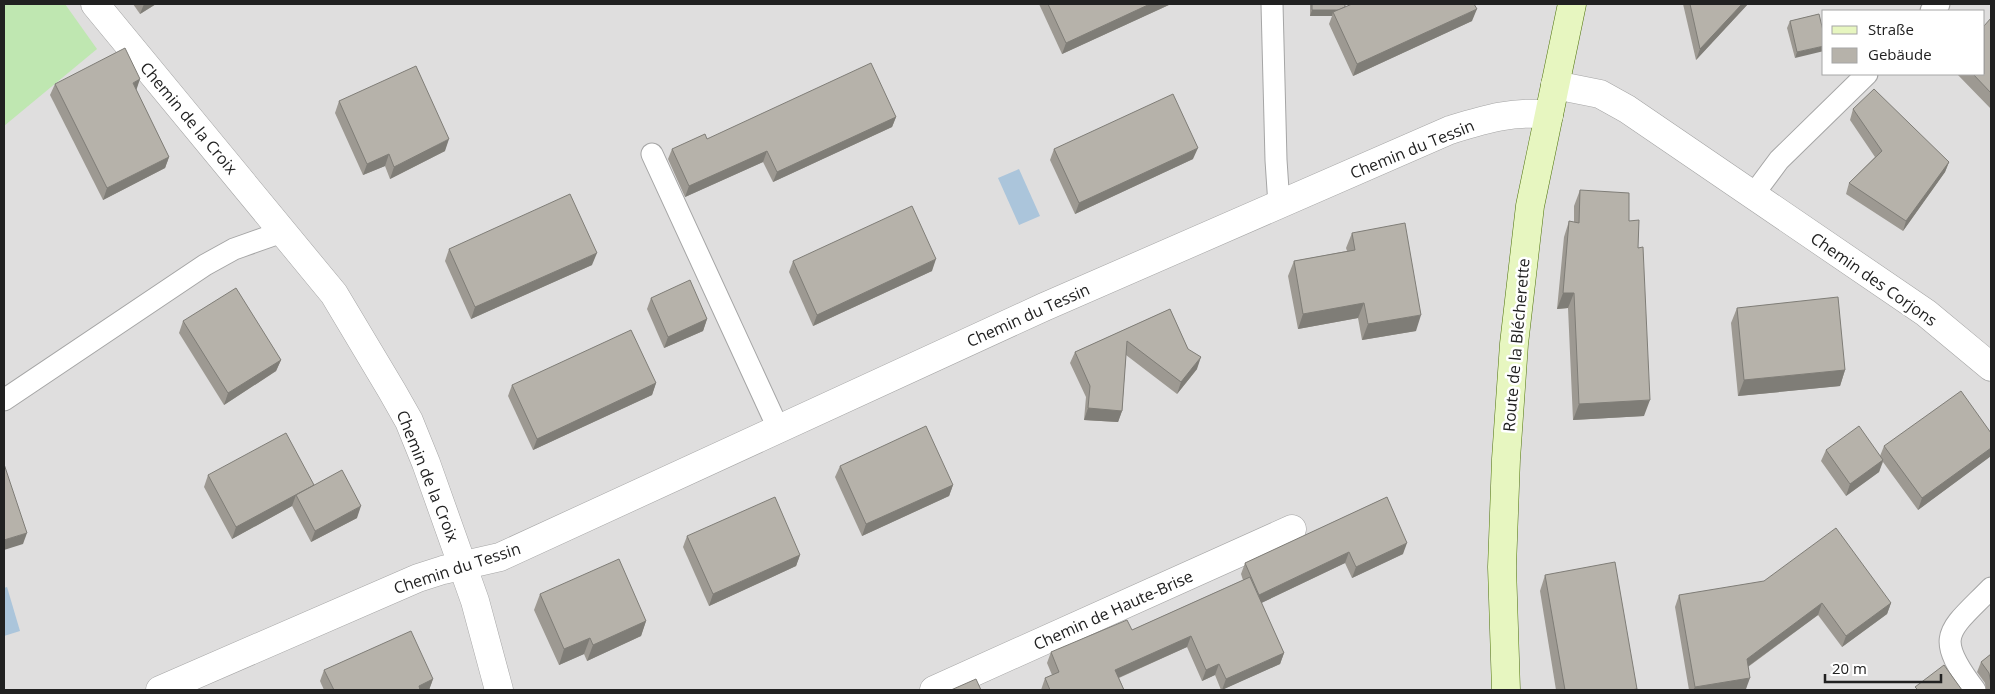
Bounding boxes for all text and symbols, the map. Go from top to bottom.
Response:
legend [1822,10,1985,75]
text: Straße [1868,19,1914,39]
text: Gebäude [1868,44,1932,64]
street label: Chemin de la Croix [135,57,243,179]
street label: Chemin du Tessin [1347,114,1477,184]
street label: Chemin des Corjons [1806,227,1942,331]
street label: Route de la Blécherette [1497,257,1535,433]
street label: Chemin du Tessin [963,278,1093,352]
street label: Chemin de la Croix [392,407,465,546]
street label: Chemin du Tessin [391,537,523,599]
street label: Chemin de Haute-Brise [1030,565,1196,655]
scale bar [1825,652,1941,684]
text: 20 m [1832,658,1867,678]

